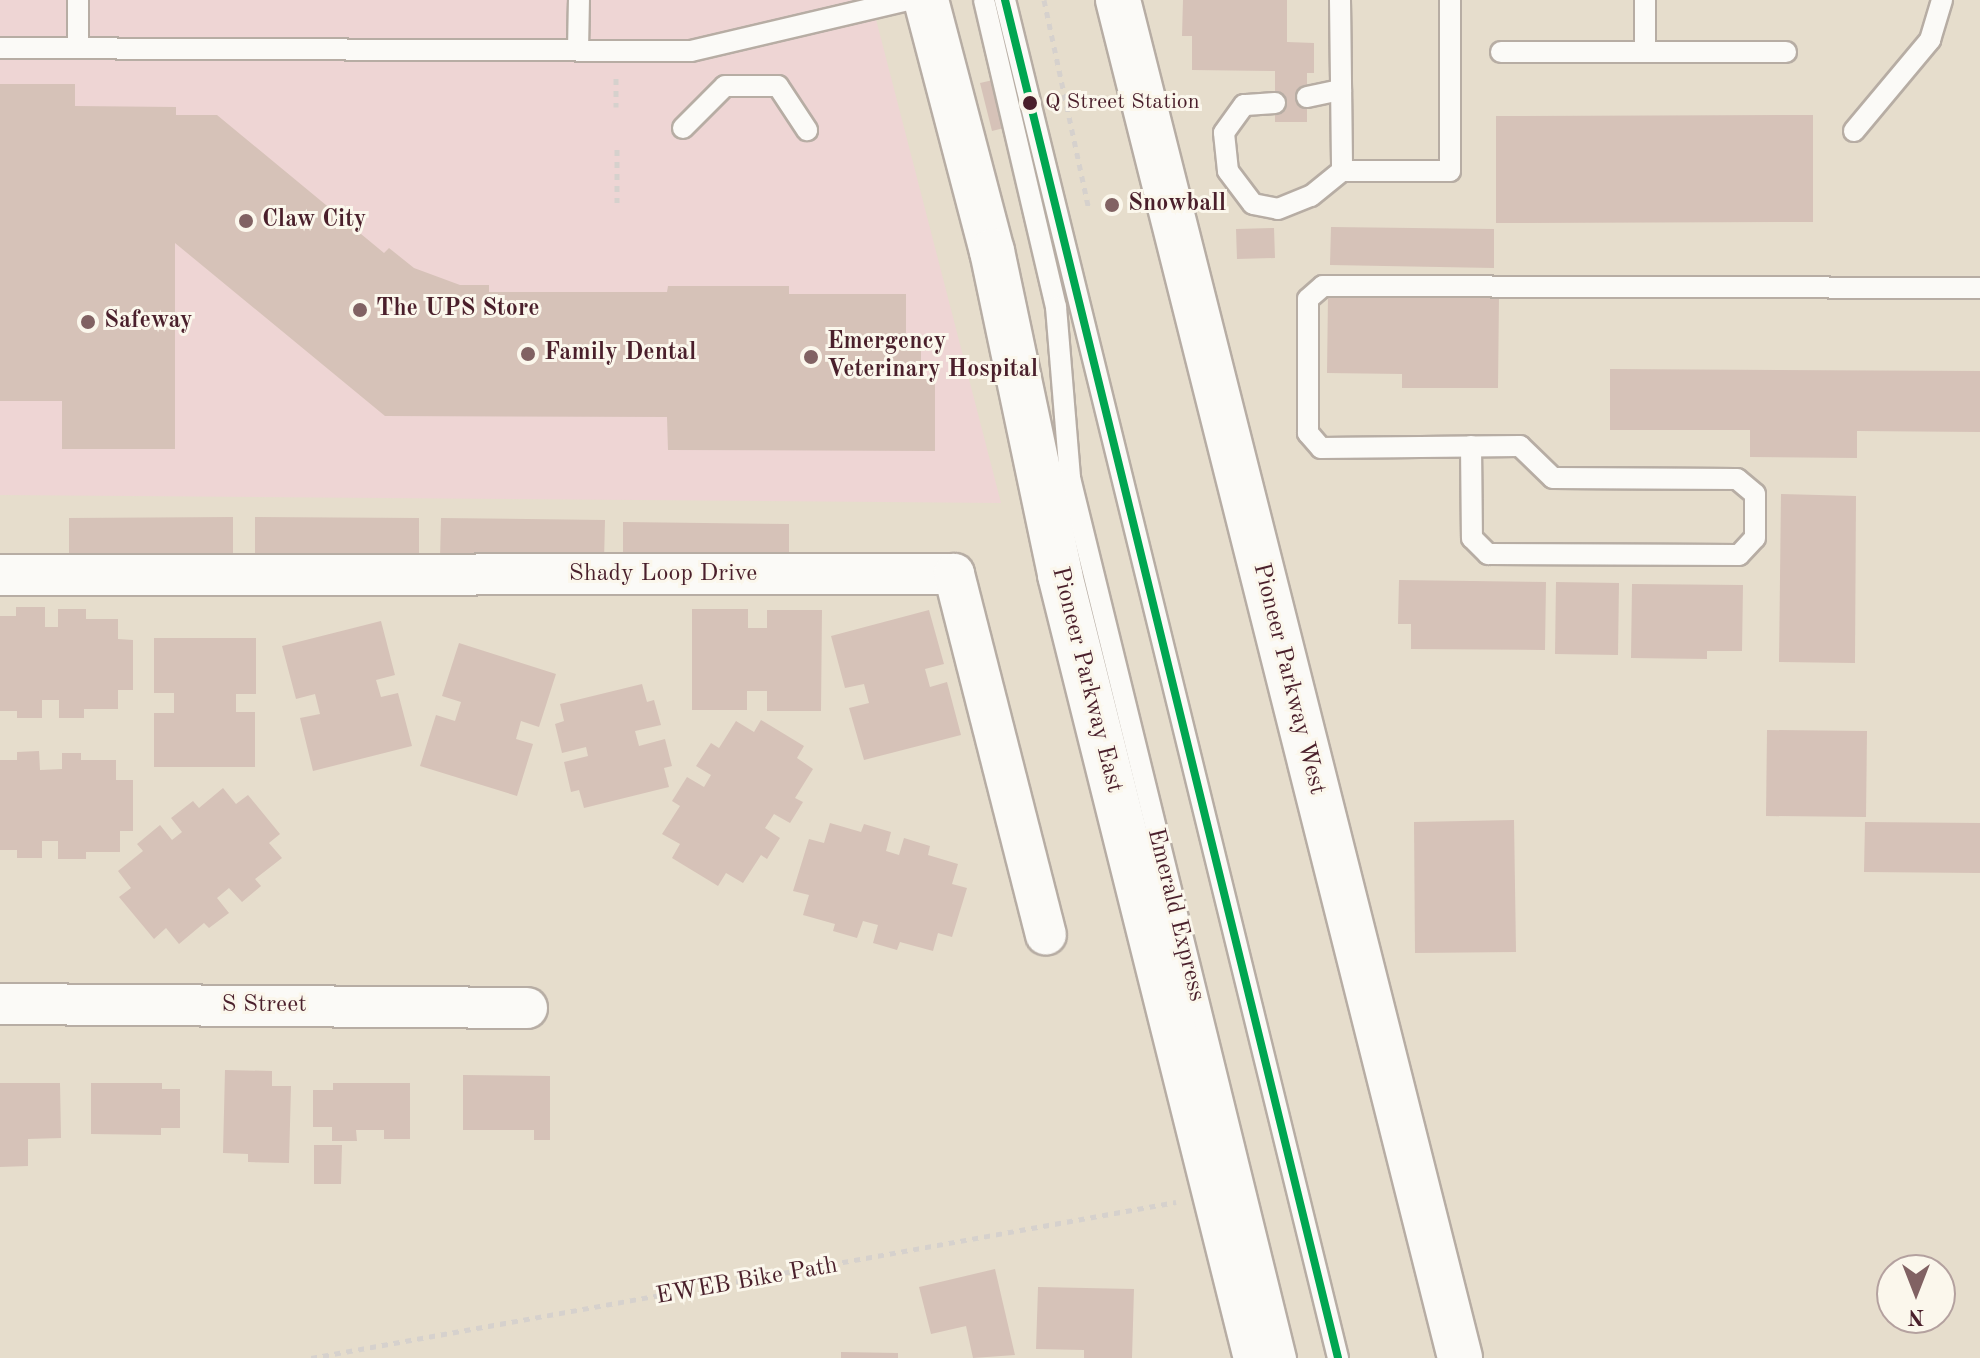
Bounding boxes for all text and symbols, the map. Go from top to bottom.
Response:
place label: Q Street Station [1045,90,1200,116]
marker: Q Street Station [1022,95,1038,111]
place label: Snowball [1128,191,1226,219]
marker: Snowball [1103,196,1121,214]
place label: Claw City [262,207,366,235]
marker: Claw City [237,212,255,230]
place label: The UPS Store [376,296,540,324]
marker: The UPS Store [351,301,369,319]
place label: Safeway [104,308,193,336]
marker: Safeway [79,313,97,331]
place label: Emergency Veterinary Hospital [827,329,1038,385]
place label: Family Dental [544,340,696,368]
marker: Family Dental [519,345,537,363]
marker: Emergency Veterinary Hospital [802,348,820,366]
street label: Pioneer Parkway West [1245,560,1331,798]
street label: Shady Loop Drive [569,561,757,589]
street label: Pioneer Parkway East [1044,564,1128,796]
street label: Emerald Express [1140,826,1210,1004]
street label: S Street [221,992,307,1020]
street label: EWEB Bike Path [654,1252,840,1312]
north arrow [1876,1254,1956,1334]
text: N [1908,1305,1924,1327]

